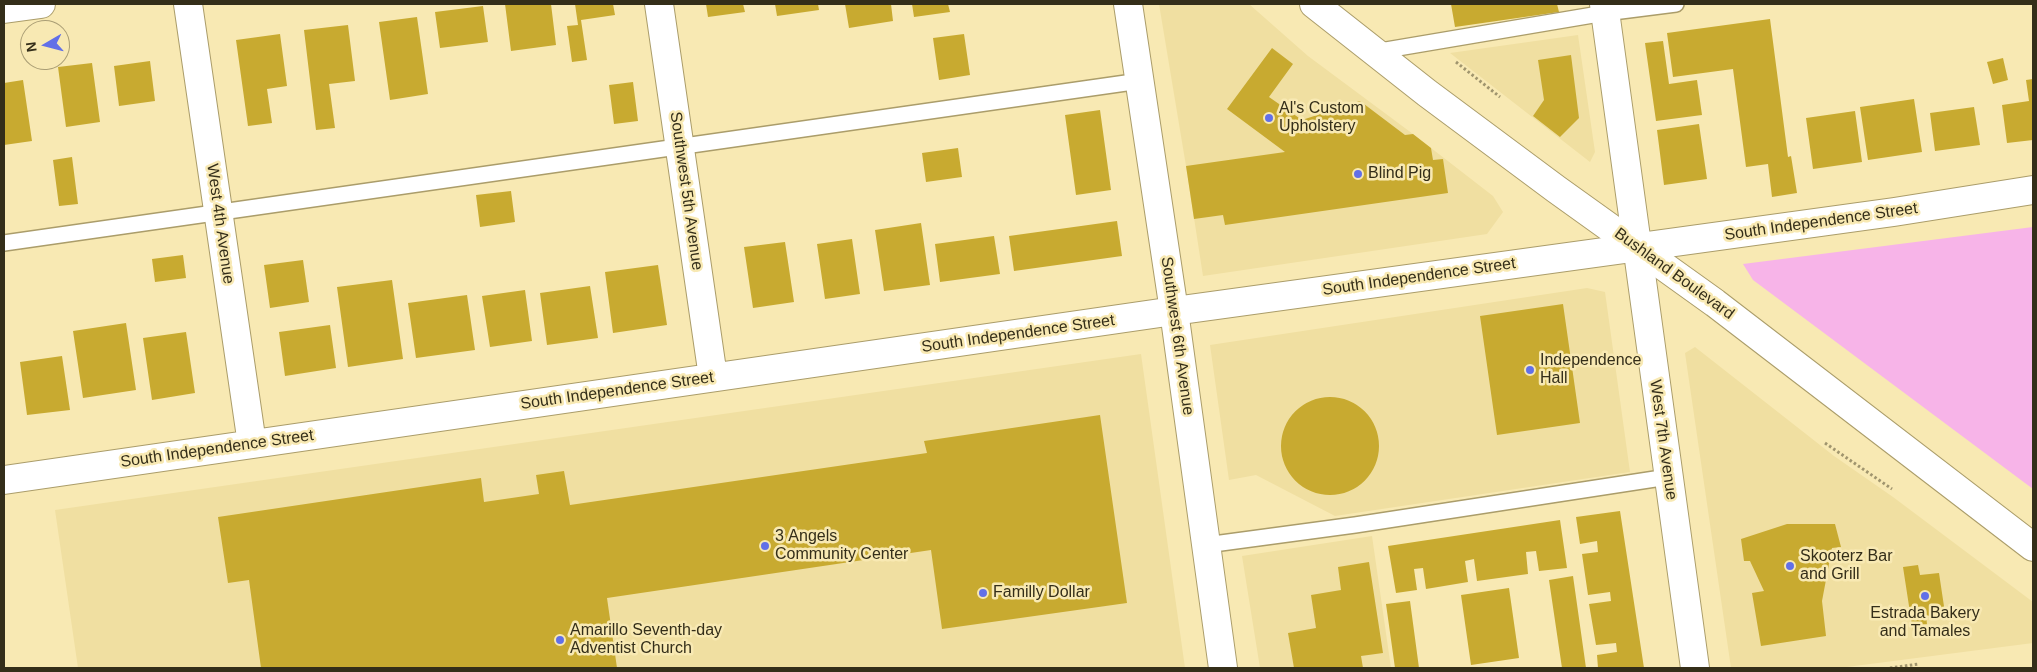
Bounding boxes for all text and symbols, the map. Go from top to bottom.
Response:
north arrow [20,20,70,70]
text: N [23,41,40,53]
place label: Al's Custom Upholstery [1279,99,1364,137]
street label: Southwest 5th Avenue [665,111,707,271]
marker: Al's Custom Upholstery [1263,112,1275,124]
street label: West 4th Avenue [202,163,238,285]
place label: Blind Pig [1368,164,1431,184]
marker: Blind Pig [1352,168,1364,180]
street label: South Independence Street [1723,199,1919,245]
street label: Bushland Boulevard [1610,224,1738,324]
street label: South Independence Street [1321,254,1517,300]
street label: Southwest 6th Avenue [1156,256,1198,416]
street label: South Independence Street [920,311,1116,357]
place label: Independence Hall [1540,351,1641,389]
marker: Independence Hall [1524,364,1536,376]
street label: South Independence Street [519,368,715,414]
street label: West 7th Avenue [1645,379,1681,501]
street label: South Independence Street [119,426,315,472]
place label: 3 Angels Community Center [775,527,908,565]
marker: 3 Angels Community Center [759,540,771,552]
place label: Skooterz Bar and Grill [1800,547,1892,585]
marker: Skooterz Bar and Grill [1784,560,1796,572]
place label: Familly Dollar [993,583,1090,603]
marker: Familly Dollar [977,587,989,599]
marker: Estrada Bakery and Tamales [1919,590,1931,602]
place label: Estrada Bakery and Tamales [1870,604,1980,642]
place label: Amarillo Seventh-day Adventist Church [570,621,722,659]
marker: Amarillo Seventh-day Adventist Church [554,634,566,646]

